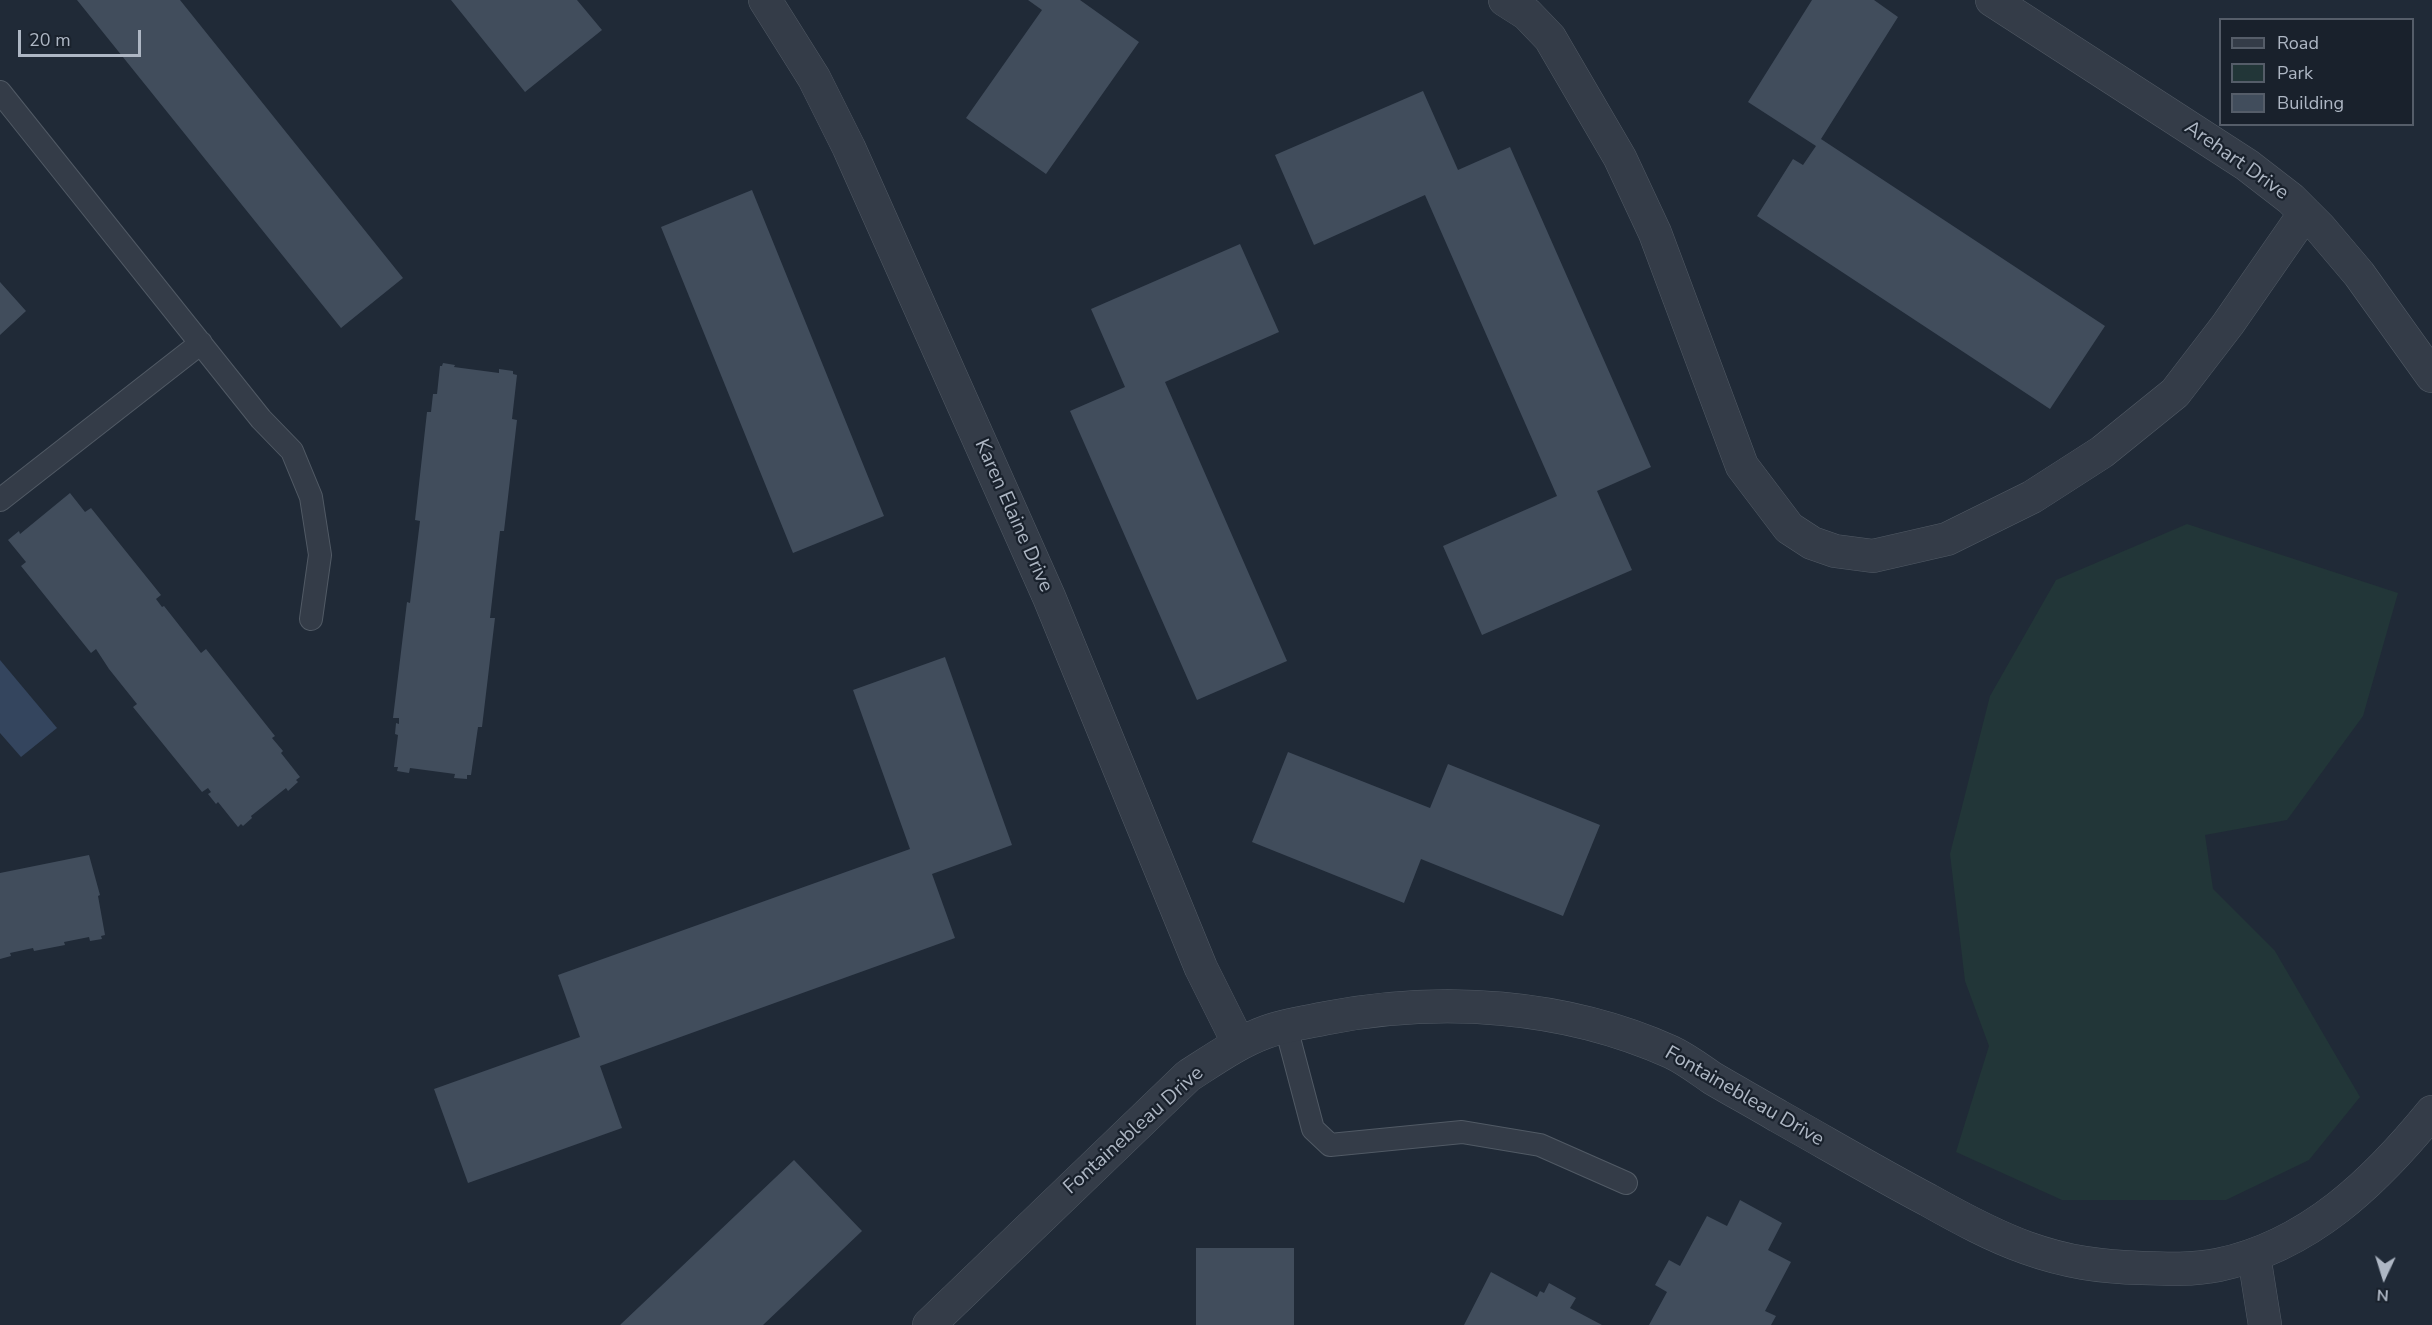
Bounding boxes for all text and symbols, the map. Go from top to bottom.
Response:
scale bar [21,18,144,56]
legend [2219,18,2414,126]
text: 20 m [29,28,71,52]
text: Road [2277,31,2319,55]
text: Park [2277,61,2313,85]
text: Building [2277,91,2344,115]
street label: Arehart Drive [2179,116,2293,206]
street label: Karen Elaine Drive [969,436,1057,596]
street label: Fontainebleau Drive [1660,1042,1828,1152]
street label: Fontainebleau Drive [1059,1062,1209,1200]
north arrow [2354,1247,2414,1307]
text: N [2376,1284,2389,1306]

